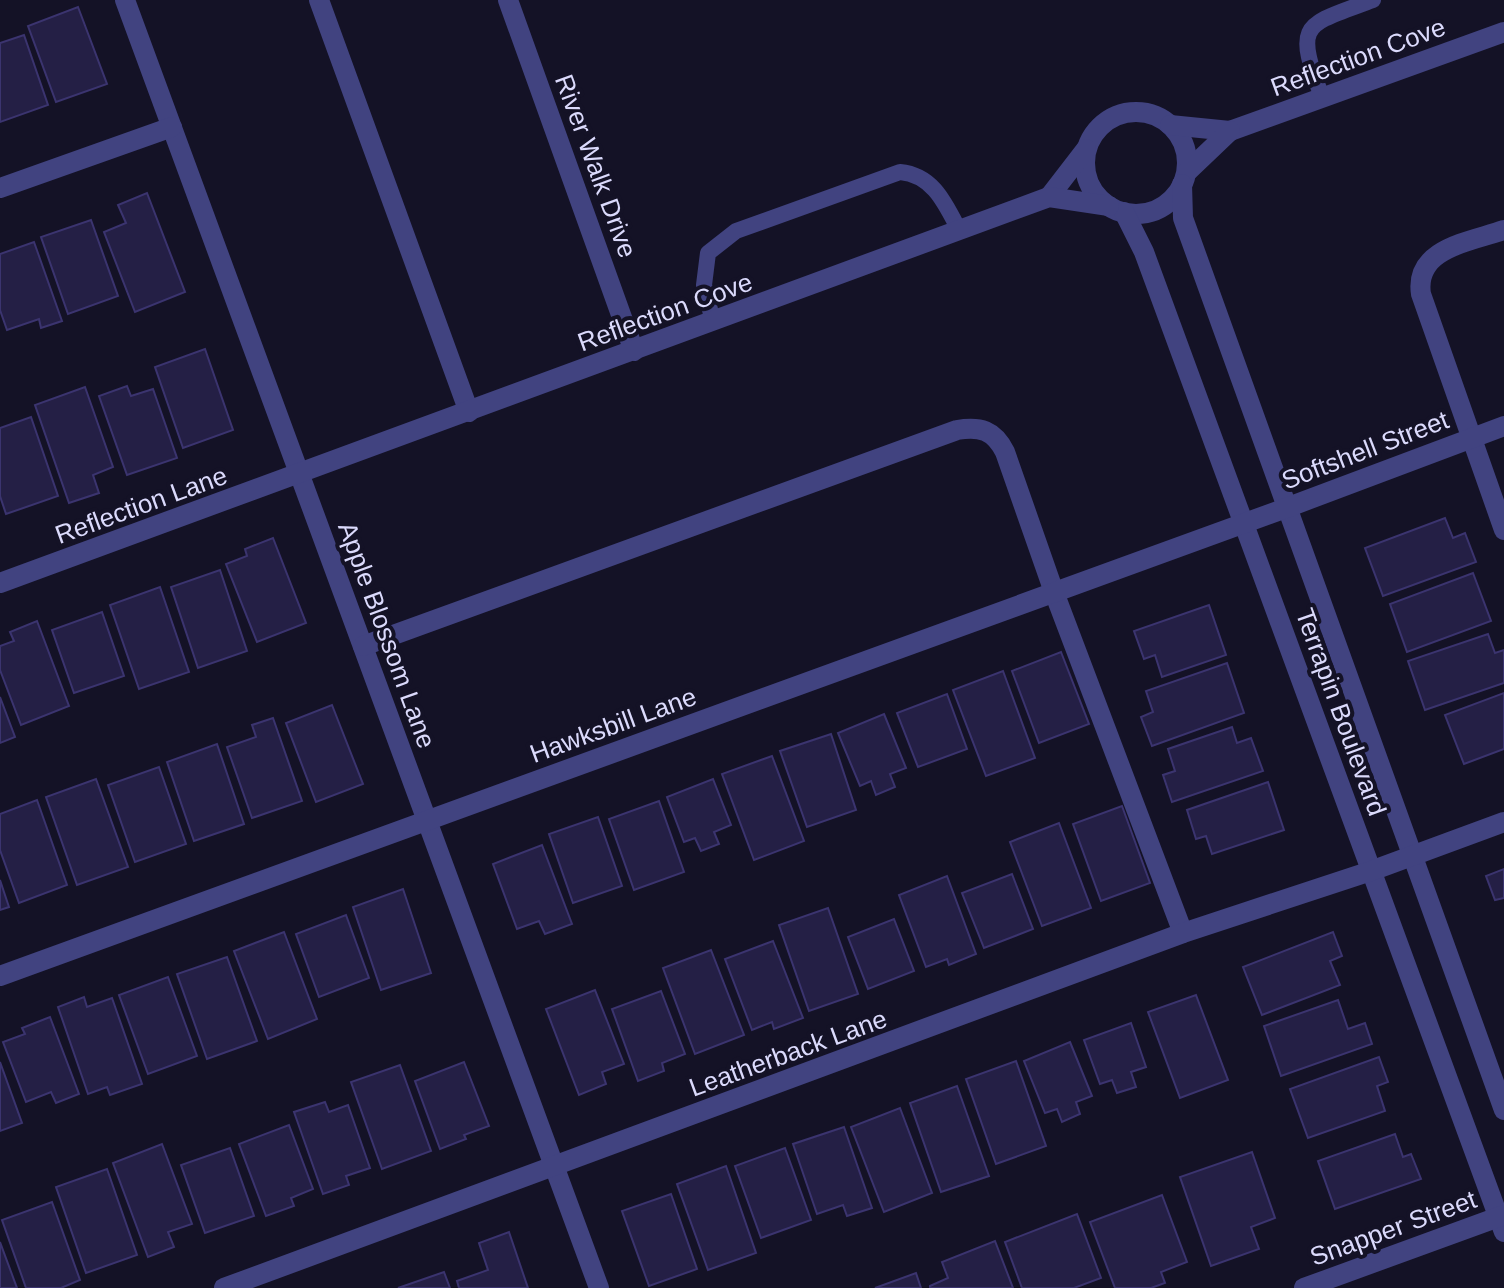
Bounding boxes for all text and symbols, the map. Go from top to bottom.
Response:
street label: Reflection Cove [1267,12,1449,102]
street label: River Walk Drive [549,70,643,262]
street label: Reflection Cove [574,267,756,357]
street label: Softshell Street [1277,404,1453,496]
street label: Reflection Lane [51,460,231,550]
street label: Apple Blossom Lane [332,518,442,752]
street label: Terrapin Boulevard [1290,604,1392,820]
street label: Hawksbill Lane [526,681,700,769]
street label: Leatherback Lane [685,1003,891,1103]
street label: Snapper Street [1306,1184,1481,1272]

